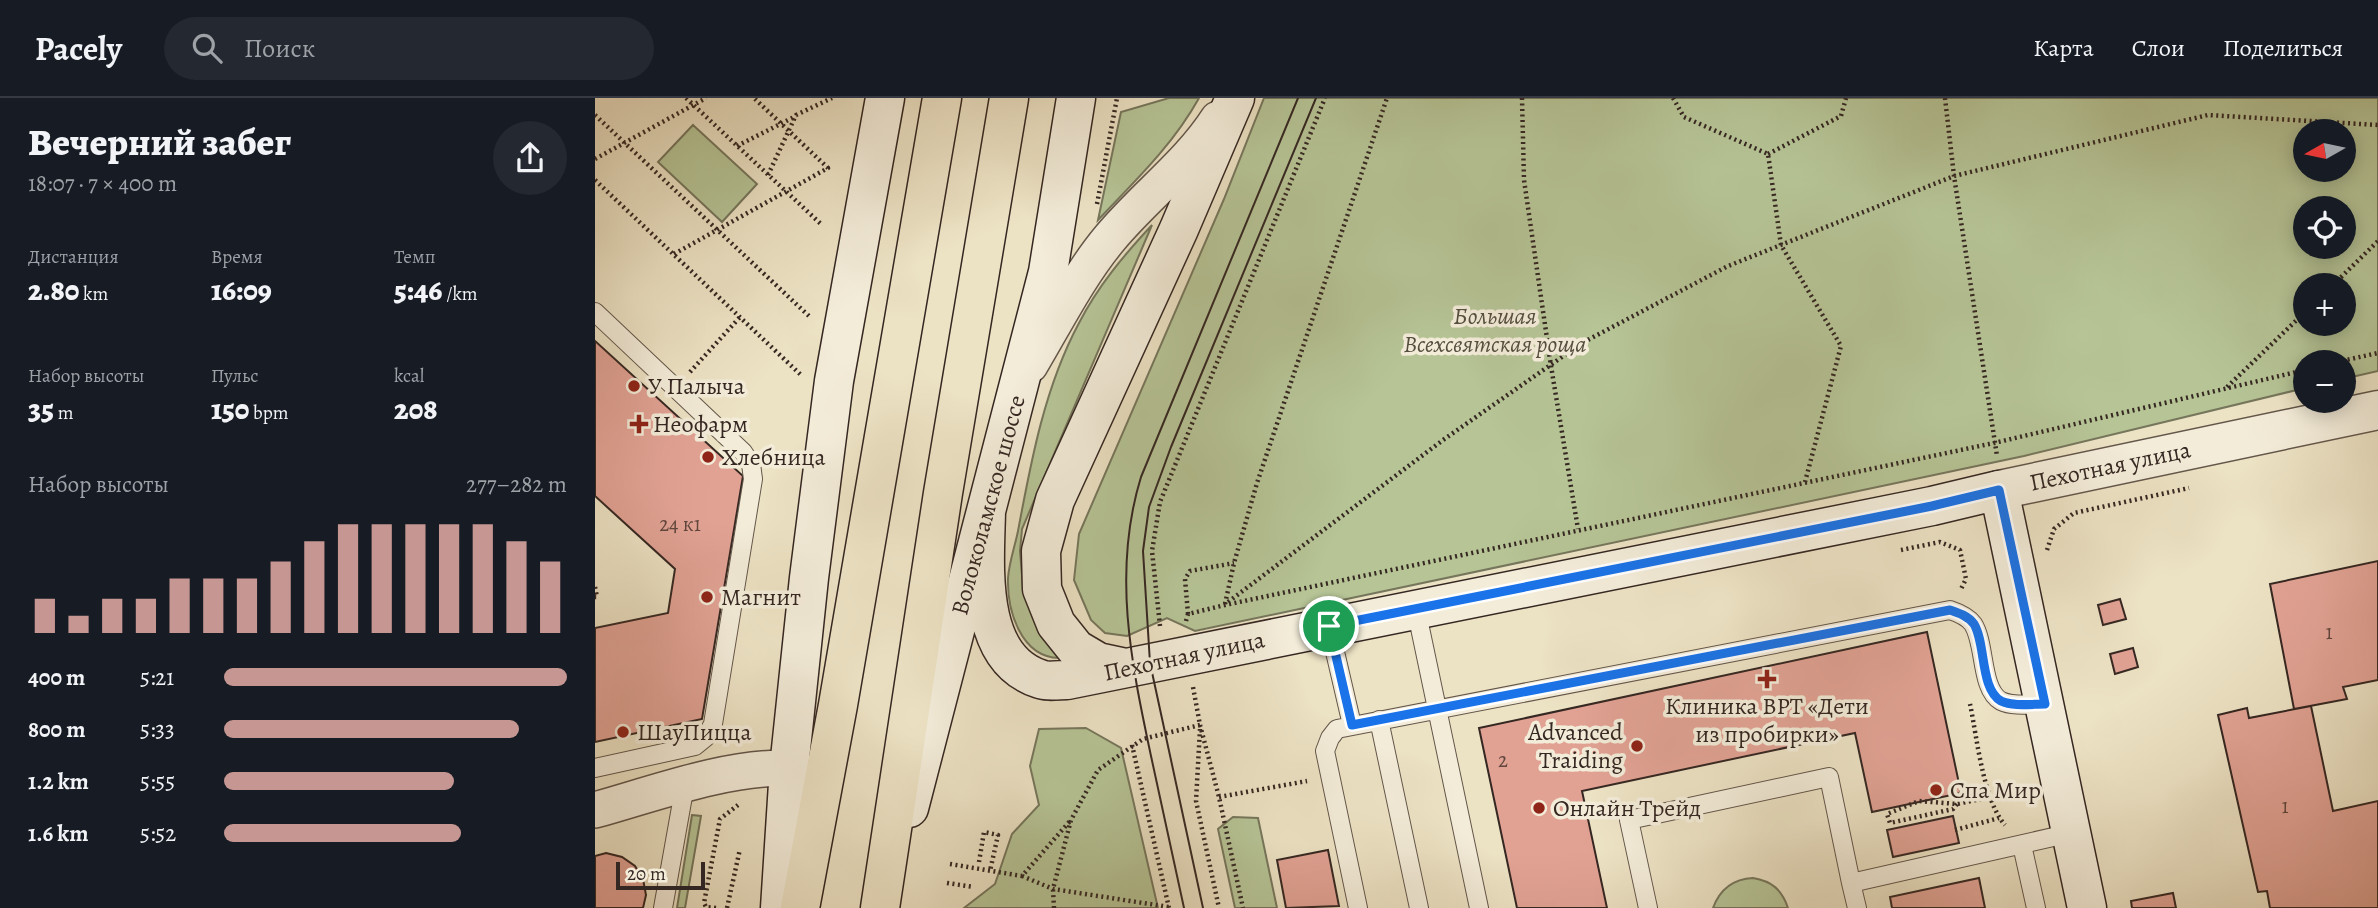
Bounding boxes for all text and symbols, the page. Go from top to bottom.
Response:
search box [164,17,654,80]
text: Pacely [35,26,122,71]
icon: search [188,29,226,67]
text: Поиск [244,31,315,66]
text: Карта [2033,32,2094,64]
text: Слои [2132,32,2185,64]
text: Поделиться [2223,32,2343,64]
text: Вечерний забег [28,116,291,168]
north arrow [2293,119,2355,182]
map controls [2293,119,2356,413]
button: share [493,121,567,195]
text: 18:07 · 7 × 400 m [28,168,177,199]
button: locate [2293,196,2356,259]
text: Дистанция [28,244,119,270]
text: Время [211,244,263,270]
text: Темп [394,244,435,270]
text: 2.80 [28,270,79,310]
text: 16:09 [211,270,272,310]
text: 5:46 [394,270,442,310]
button: + [2293,273,2356,336]
text: km [79,281,108,307]
text: /km [442,281,478,307]
park label: Большая Всехсвятская роща [1404,300,1586,360]
button: − [2293,350,2356,413]
text: Набор высоты [28,363,144,389]
text: Пульс [211,363,259,389]
text: kcal [394,363,424,389]
place label: У Палыча [648,370,745,402]
marker: У Палыча [626,378,642,394]
text: 35 [28,389,54,429]
text: 150 [211,389,249,429]
text: 208 [394,389,438,429]
street label: Волоколамское шоссе [943,391,1033,619]
text: m [54,400,73,426]
text: bpm [249,400,289,426]
place label: Неофарм [653,408,748,440]
marker: Неофарм [631,416,647,432]
street label: Пехотная улица [2027,433,2193,499]
place label: Хлебница [722,441,826,473]
marker: Хлебница [700,449,716,465]
text: Набор высоты [28,469,169,500]
text: 277–282 m [466,469,567,500]
house number: 24 к1 [659,510,701,538]
place label: Магнит [721,581,801,613]
marker: Магнит [699,589,715,605]
pin [1299,596,1359,656]
icon: arrive [1310,607,1348,645]
house number: 1 [2325,618,2333,646]
street label: Пехотная улица [1101,623,1267,689]
text: 400 m [28,662,85,693]
text: 5:21 [140,662,174,693]
marker: Клиника ВРТ «Дети из пробирки» [1757,669,1777,689]
place label: Клиника ВРТ «Дети из пробирки» [1665,690,1869,750]
text: 800 m [28,714,85,745]
text: 5:33 [140,714,175,745]
place label: ШауПицца [637,716,751,748]
place label: Advanced Traiding [1527,716,1623,776]
marker: ШауПицца [615,724,631,740]
marker: Advanced Traiding [1629,738,1645,754]
house number: 2 [1498,746,1508,774]
text: 1.2 km [28,766,89,797]
text: 5:55 [140,766,175,797]
place label: Спа Мир [1950,774,2041,806]
marker: Спа Мир [1928,782,1944,798]
place label: Онлайн Трейд [1553,792,1701,824]
house number: 1 [2281,792,2289,820]
marker: Онлайн Трейд [1531,800,1547,816]
text: 1.6 km [28,818,88,849]
text: 5:52 [140,818,176,849]
scale bar [616,859,705,891]
text: 20 m [627,861,666,887]

